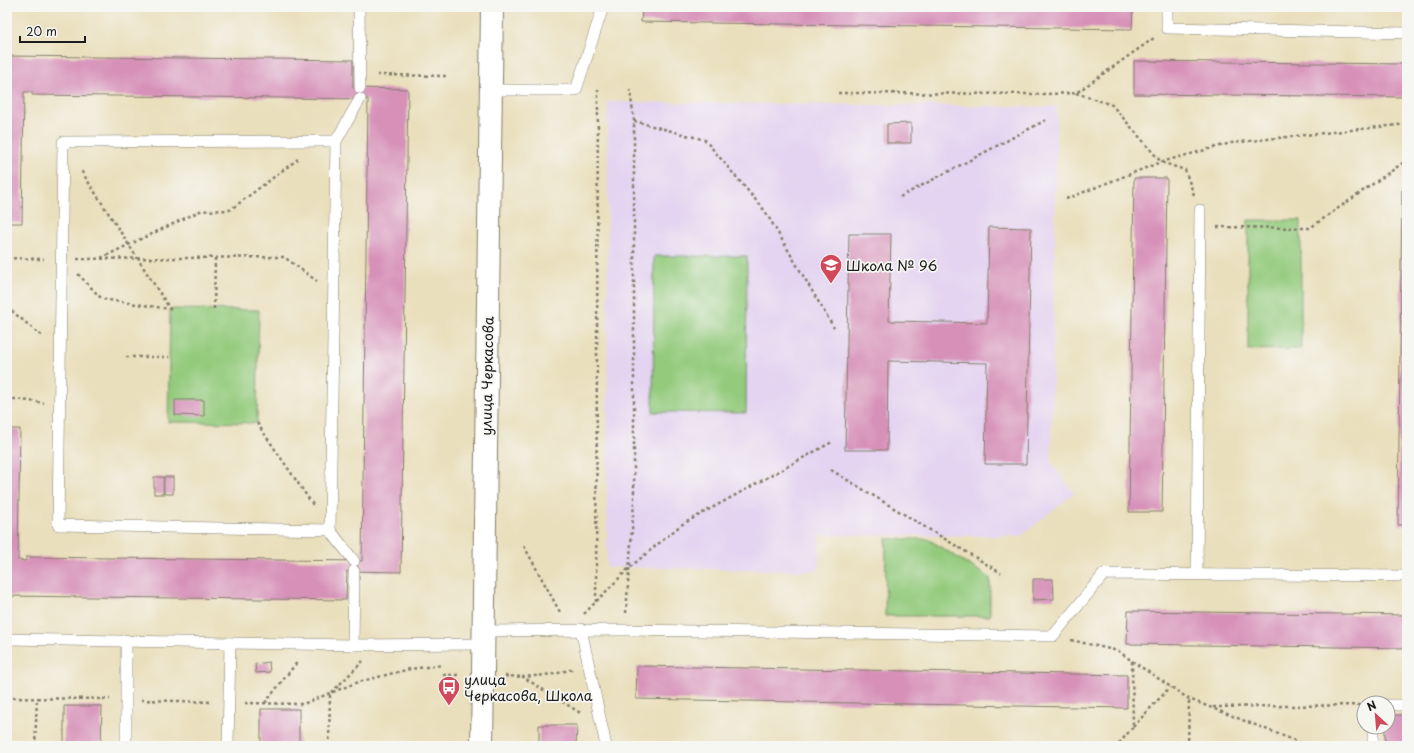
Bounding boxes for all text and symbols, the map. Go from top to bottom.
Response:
scale bar [20,18,85,44]
text: 20 m [26,22,57,40]
school or university icon: Школа № 96 [818,252,844,285]
place label: Школа № 96 [846,255,937,276]
street label: улица Черкасова [475,316,499,436]
place label: улица Черкасова, Школа [464,669,593,706]
bus stop icon: улица Черкасова, Школа [436,674,462,707]
north arrow [1356,695,1396,735]
text: N [1364,696,1379,715]

